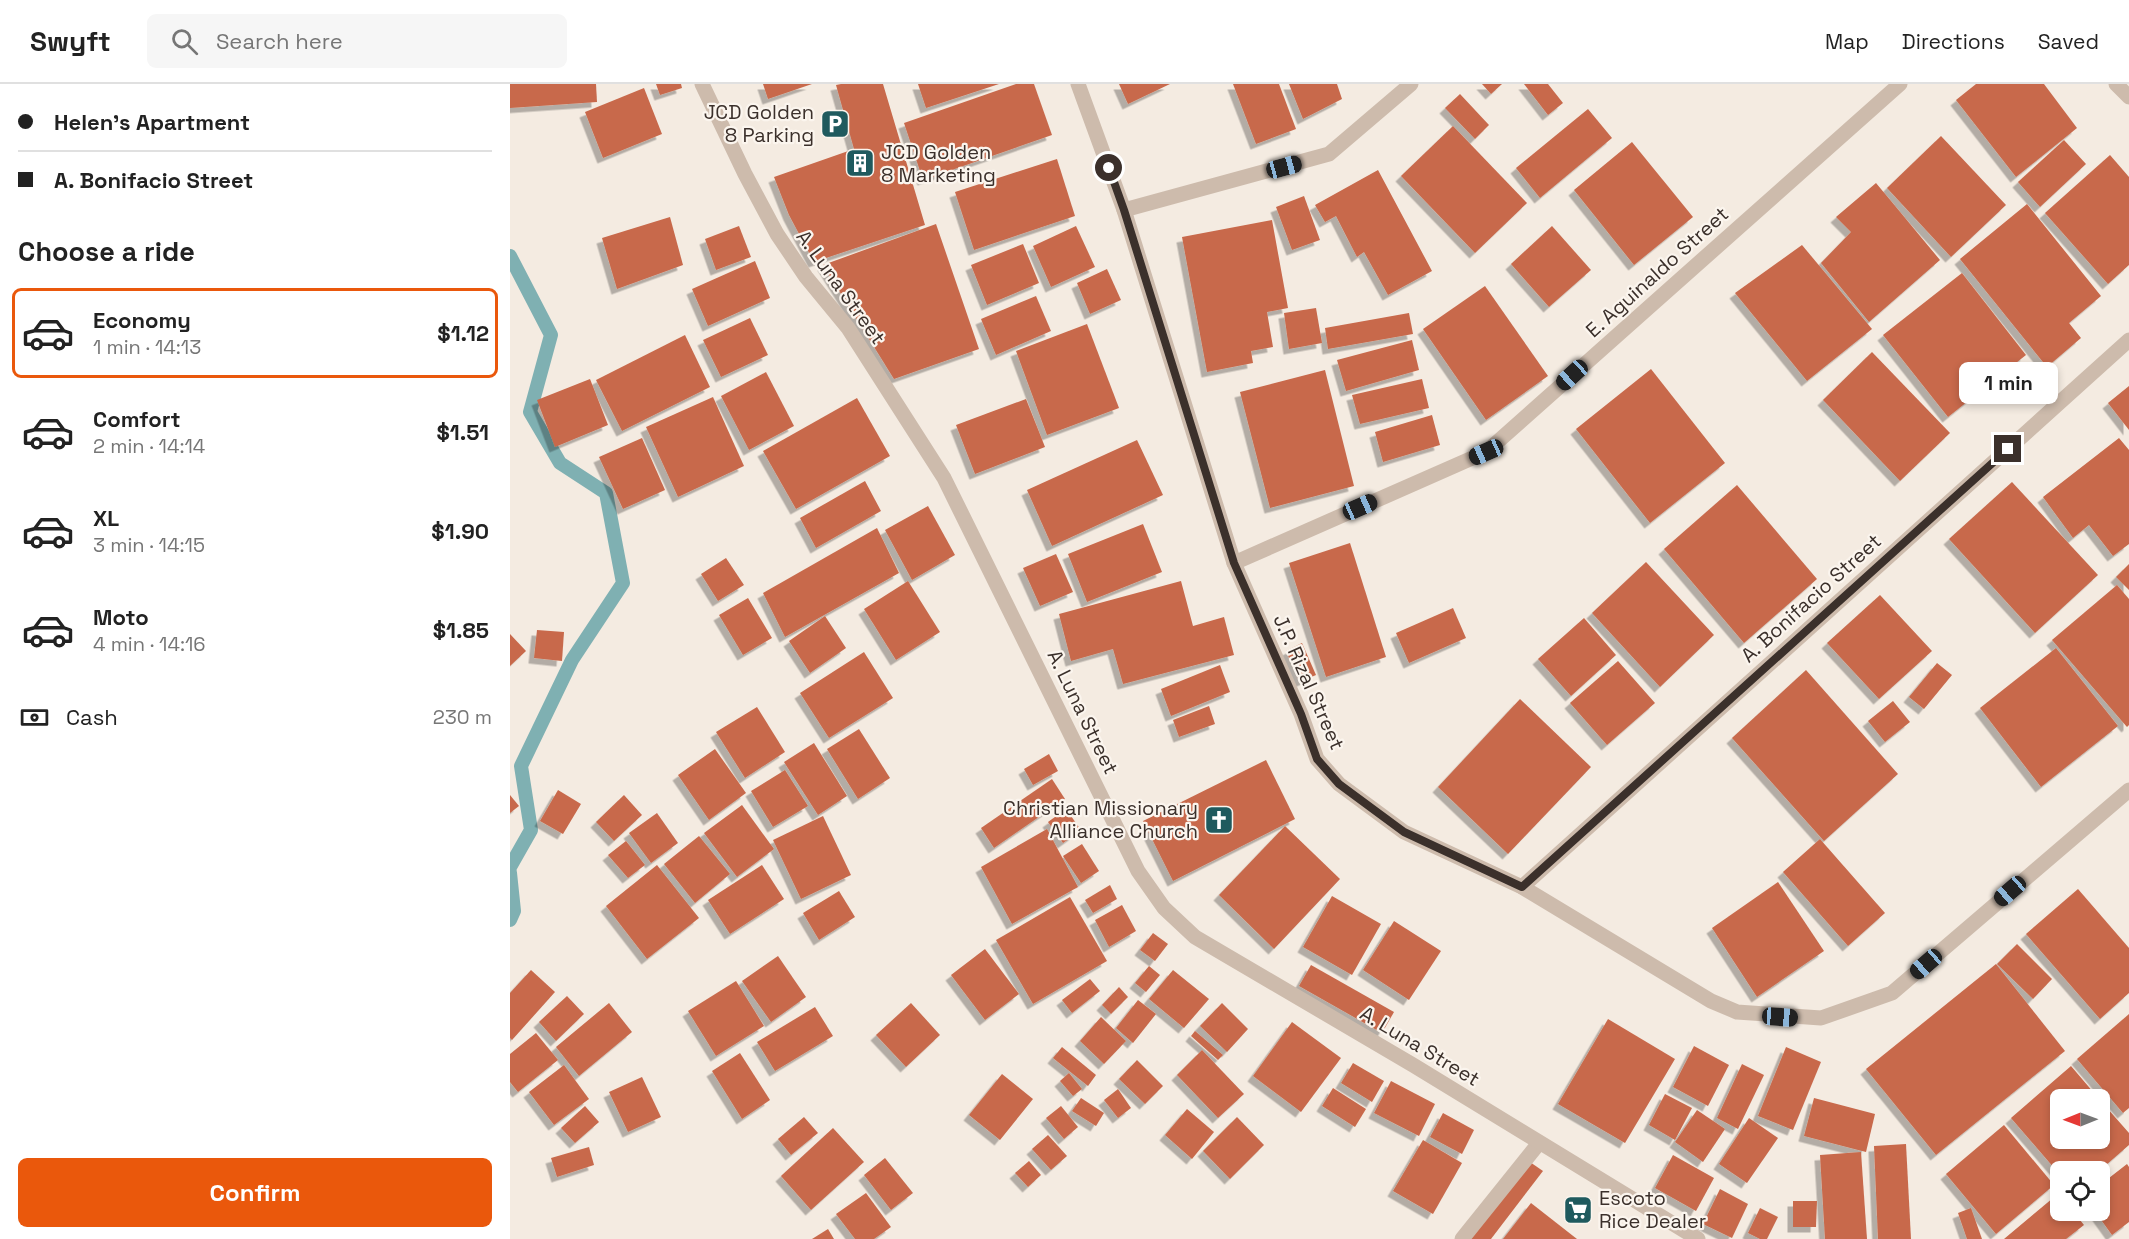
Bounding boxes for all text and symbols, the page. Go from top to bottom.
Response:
search box [147,14,567,68]
text: Swyft [30,23,111,59]
icon: search [168,25,201,58]
text: Search here [216,27,343,55]
text: Map [1825,28,1869,55]
text: Directions [1902,28,2005,55]
text: Saved [2038,28,2099,55]
place label: JCD Golden 8 Parking [704,99,814,148]
text: Helen's Apartment [54,108,250,136]
parking icon: JCD Golden 8 Parking [819,108,851,140]
place label: JCD Golden 8 Marketing [881,139,996,188]
building icon: JCD Golden 8 Marketing [844,147,876,179]
route start [1095,154,1122,181]
car [1264,154,1304,180]
text: A. Bonifacio Street [54,166,253,194]
street label: E. Aguinaldo Street [1580,201,1734,343]
street label: A. Luna Street [791,225,891,349]
text: Choose a ride [18,234,195,269]
icon: car [21,306,75,360]
text: Economy [93,306,191,334]
text: $1.12 [437,319,489,347]
text: 1 min · 14:13 [93,334,201,360]
car [1553,356,1591,394]
callout: 1 min [1958,362,2057,404]
text: 1 min [1984,370,2033,396]
icon: car [21,405,75,459]
text: Comfort [93,405,181,433]
text: $1.51 [436,418,489,446]
text: 2 min · 14:14 [93,433,205,459]
route end [1994,435,2021,462]
car [1466,436,1506,468]
car [1340,491,1380,523]
icon: car [21,504,75,558]
text: XL [93,504,119,532]
text: $1.90 [431,517,489,545]
street label: A. Bonifacio Street [1735,528,1887,668]
text: 3 min · 14:15 [93,532,205,558]
icon: car [21,603,75,657]
text: Moto [93,603,149,631]
street label: J.P. Rizal Street [1267,610,1351,754]
text: $1.85 [433,616,489,644]
text: 4 min · 14:16 [93,631,206,657]
street label: A. Luna Street [1042,646,1124,778]
icon: cash [18,701,51,734]
text: Cash [66,703,118,731]
text: 230 m [433,704,492,730]
place label: Christian Missionary Alliance Church [1003,795,1198,844]
church icon: Christian Missionary Alliance Church [1203,804,1235,836]
car [1991,872,2029,910]
car [1907,945,1945,983]
street label: A. Luna Street [1355,1000,1485,1092]
car [1761,1007,1799,1027]
north arrow [2050,1089,2110,1149]
map controls [2050,1089,2110,1221]
button: Confirm [18,1158,492,1227]
button: locate [2050,1161,2110,1221]
place label: Escoto Rice Dealer [1599,1185,1706,1234]
supermarket icon: Escoto Rice Dealer [1562,1194,1594,1226]

